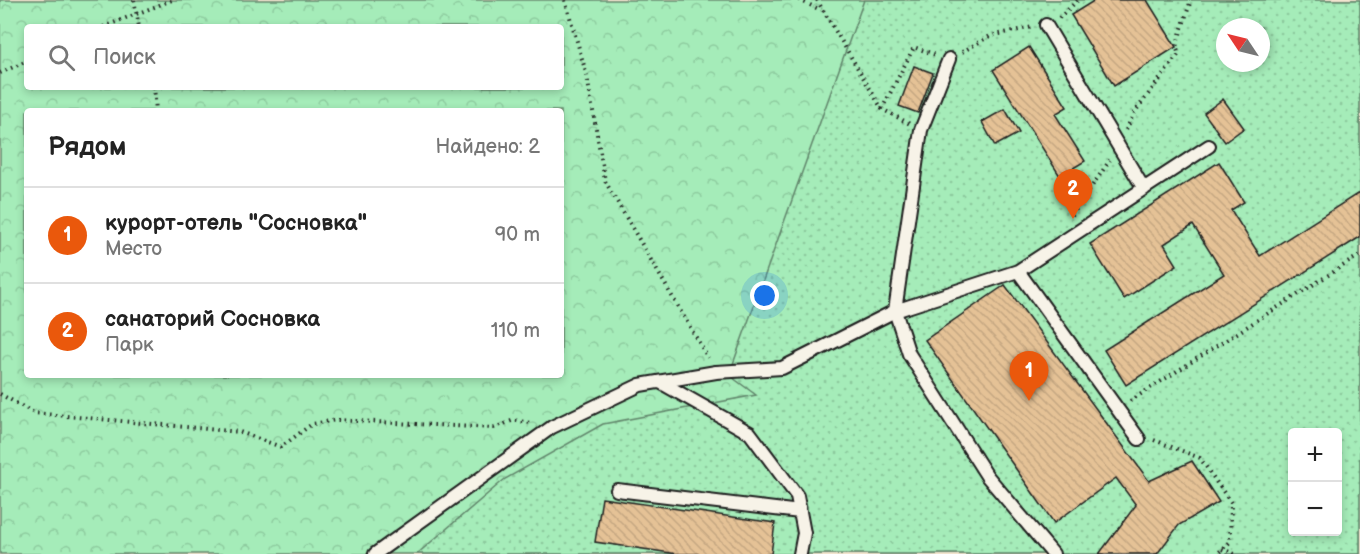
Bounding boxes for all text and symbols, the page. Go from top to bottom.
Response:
north arrow [1216,18,1270,72]
search box [24,24,564,90]
icon: search [45,41,78,74]
text: Поиск [93,44,156,71]
text: Рядом [48,132,126,163]
text: Найдено: 2 [436,135,540,159]
pin: 2 [1054,170,1092,219]
text: курорт-отель "Сосновка" [105,210,367,237]
text: 1 [63,223,72,247]
text: 90 m [495,223,540,247]
text: Место [105,237,162,261]
your location [750,281,779,310]
text: санаторий Сосновка [105,306,320,333]
text: 2 [62,319,73,343]
text: 110 m [491,319,540,343]
text: Парк [105,333,154,357]
pin: 1 [1010,352,1048,401]
map controls [1288,428,1342,536]
button: + [1288,428,1342,482]
button: − [1288,482,1342,536]

